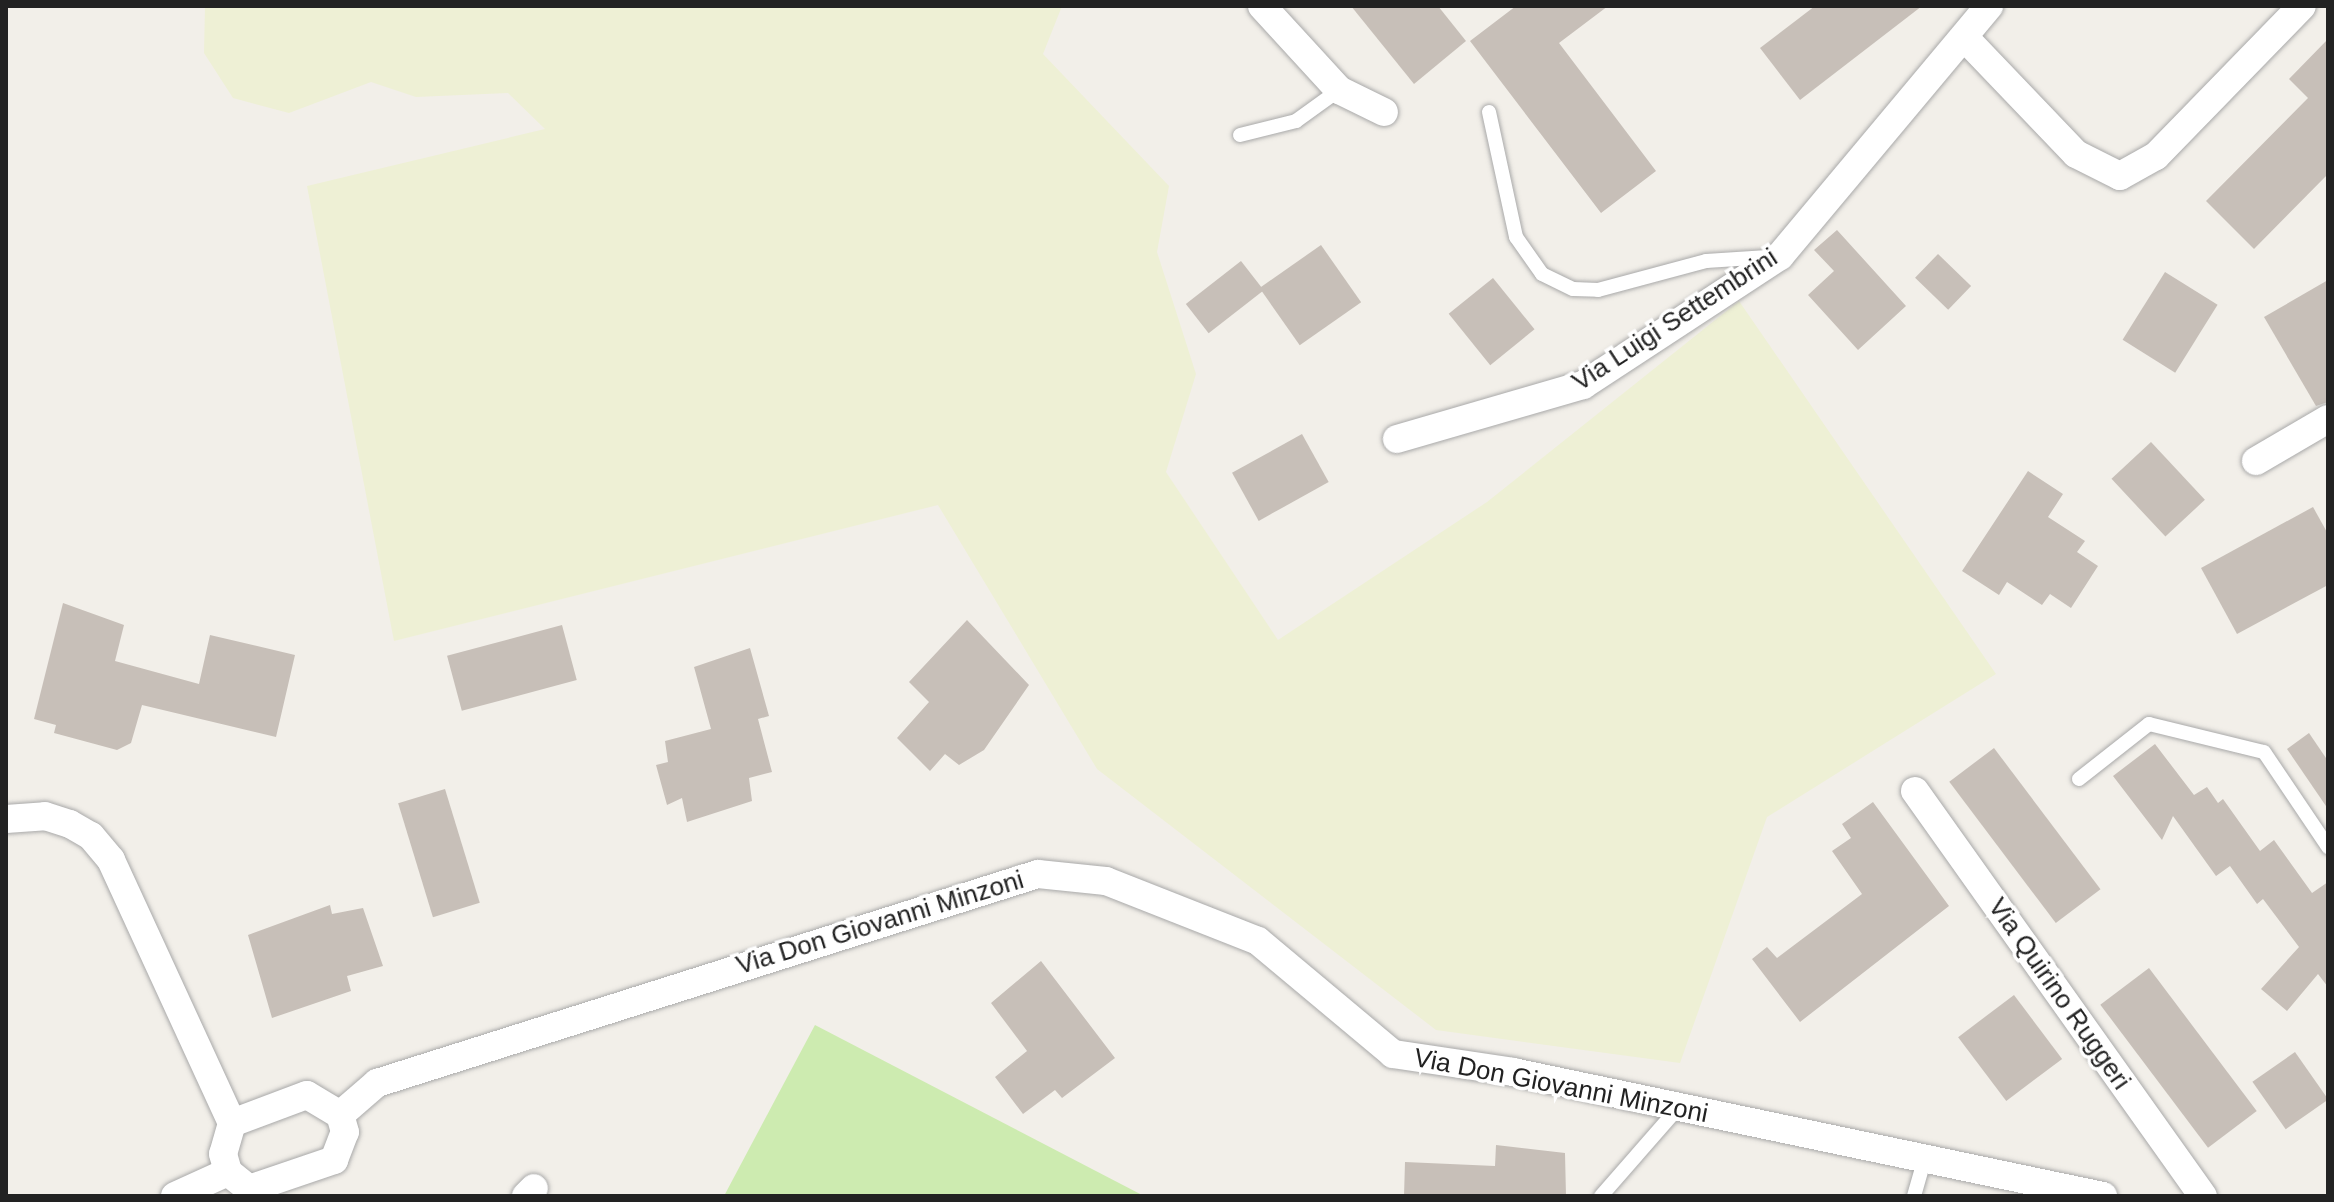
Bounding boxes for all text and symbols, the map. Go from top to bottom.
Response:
street label: Via Luigi Settembrini [1567,242,1783,398]
street label: Via Don Giovanni Minzoni [733,864,1027,982]
street label: Via Quirino Ruggeri [1981,892,2137,1096]
street label: Via Don Giovanni Minzoni [1411,1042,1711,1130]

